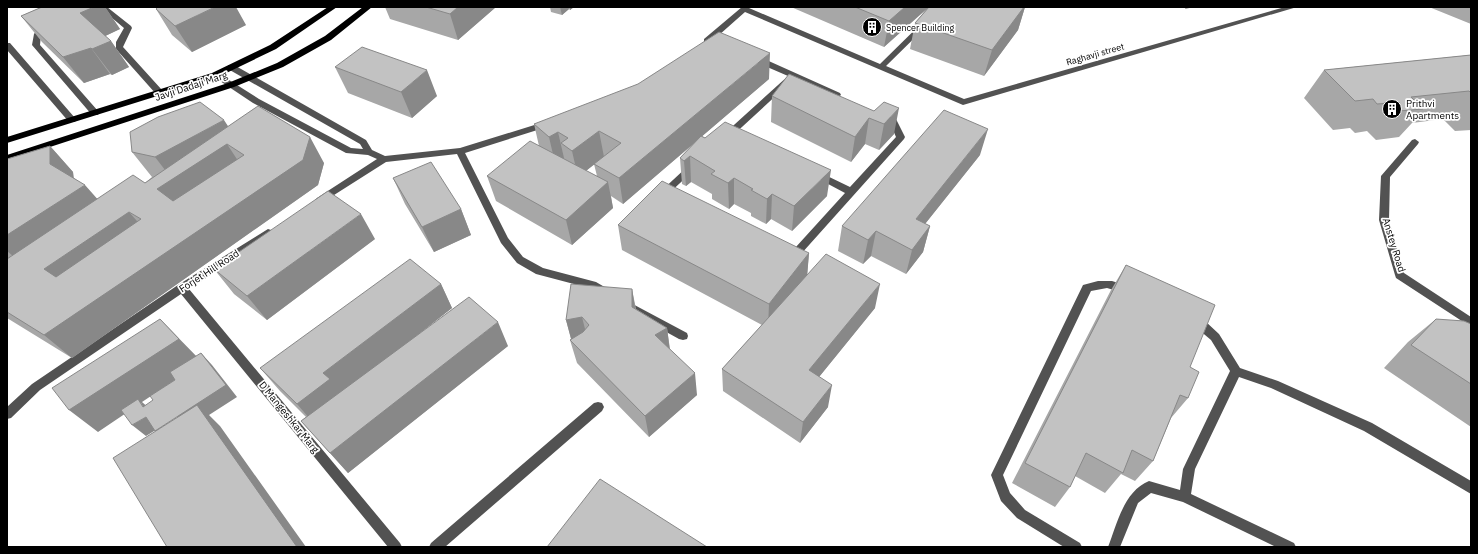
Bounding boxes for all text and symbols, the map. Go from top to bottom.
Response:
building icon: Spencer Building [861,16,883,38]
place label: Spencer Building [886,22,955,33]
street label: Raghavji street [1065,40,1125,68]
street label: Javji Dadaji Marg [153,68,230,104]
place label: Prithvi Apartments [1406,97,1459,122]
building icon: Prithvi Apartments [1381,98,1403,120]
street label: Anstey Road [1380,216,1408,274]
street label: Forjet Hill Road [177,247,241,295]
street label: D Mangeshkar Marg [256,379,322,456]

